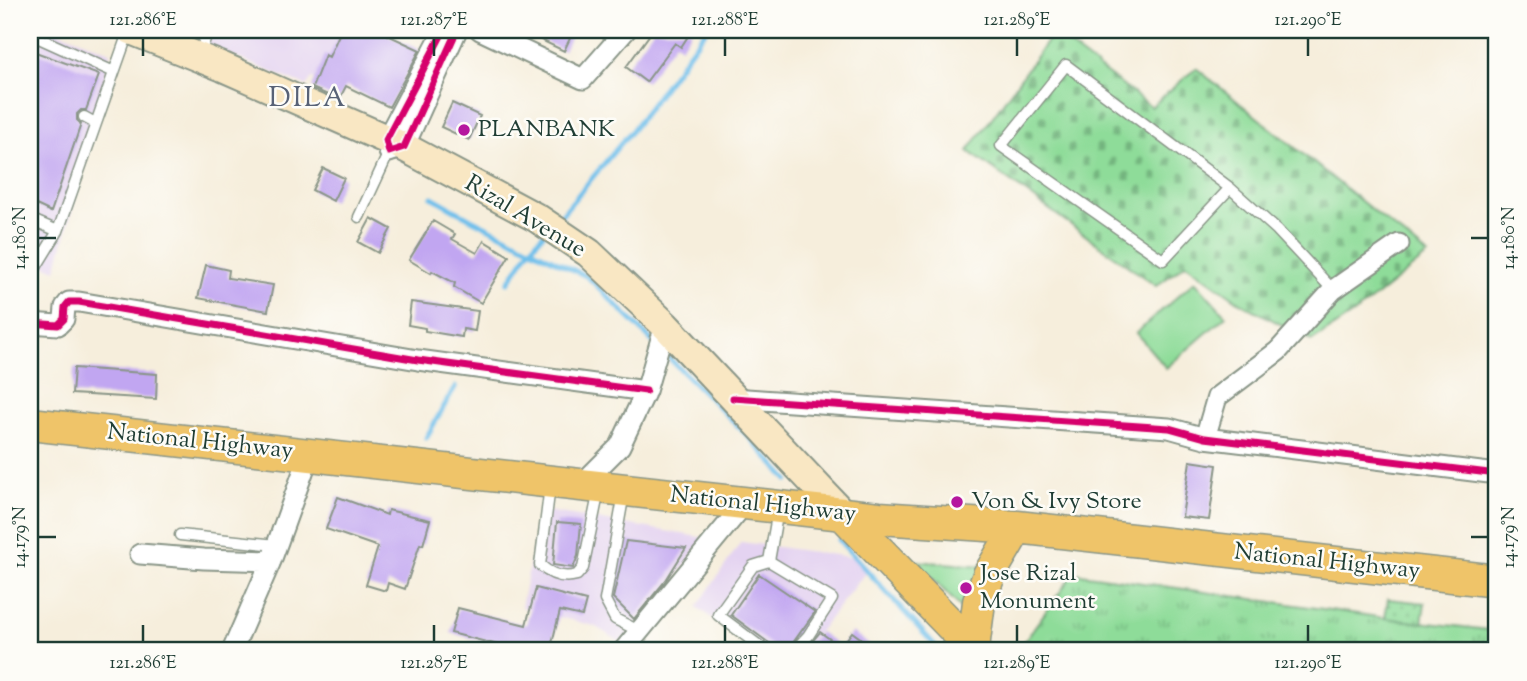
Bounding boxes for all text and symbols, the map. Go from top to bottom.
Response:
text: 121.286°E [109,8,177,34]
text: 121.287°E [400,8,468,34]
text: 121.288°E [691,8,759,34]
text: 121.289°E [984,8,1050,34]
text: 121.290°E [1274,8,1342,34]
district label: DILA [269,79,347,119]
place label: PLANBANK [478,113,615,147]
marker: PLANBANK [456,122,472,138]
street label: Rizal Avenue [458,167,592,267]
text: 14.180°N [8,206,34,270]
text: 14.180°N [1497,206,1523,270]
street label: National Highway [105,415,295,469]
street label: National Highway [668,478,858,532]
place label: Von & Ivy Store [971,485,1142,519]
marker: Von & Ivy Store [949,494,965,510]
text: 14.179°N [8,506,34,568]
text: 14.179°N [1497,506,1523,568]
street label: National Highway [1232,535,1422,589]
place label: Jose Rizal Monument [978,557,1096,619]
marker: Jose Rizal Monument [958,580,974,596]
text: 121.286°E [109,651,177,677]
text: 121.287°E [400,651,468,677]
text: 121.288°E [691,651,759,677]
text: 121.289°E [984,651,1050,677]
text: 121.290°E [1274,651,1342,677]

